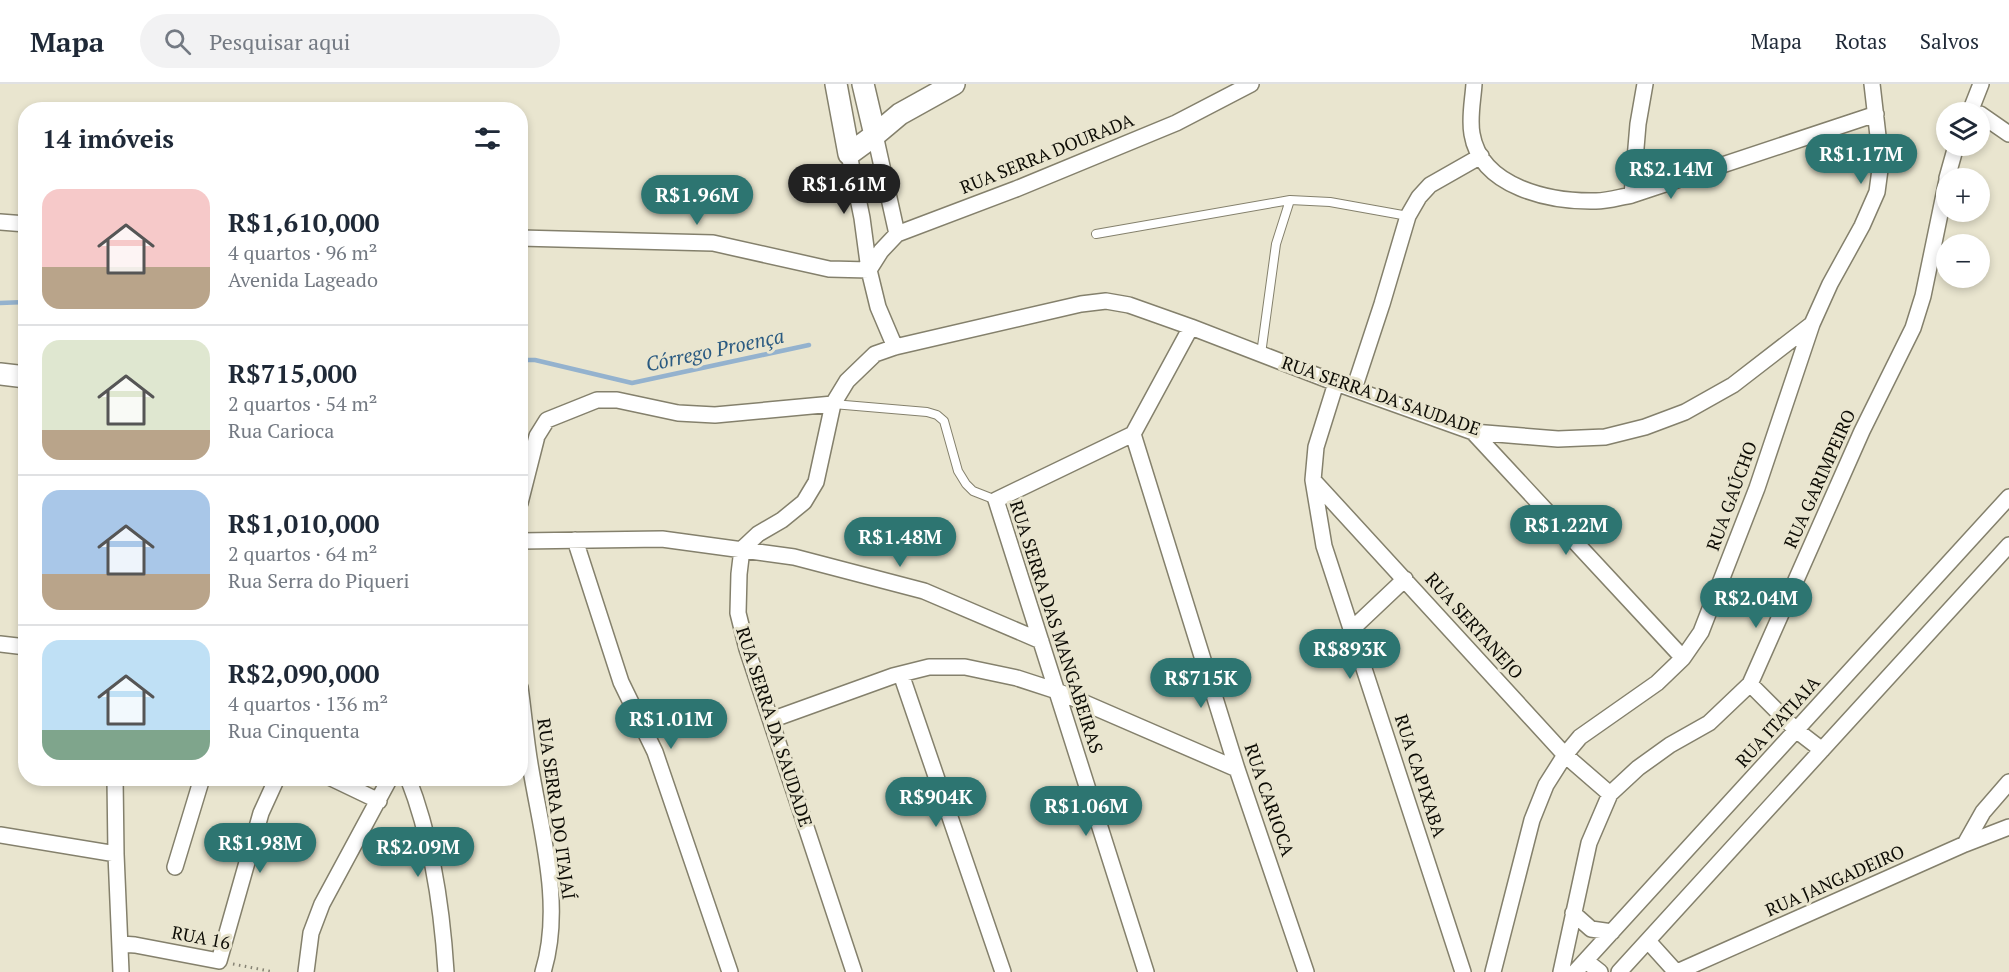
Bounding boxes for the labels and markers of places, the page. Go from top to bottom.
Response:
pin: R$1.17M [1806,134,1916,185]
pin: R$2.14M [1616,149,1726,200]
pin: R$1.61M [789,164,899,215]
pin: R$1.96M [642,175,752,226]
pin: R$1.22M [1511,505,1621,556]
pin: R$1.48M [845,517,955,568]
pin: R$2.04M [1701,578,1811,629]
pin: R$893K [1301,629,1399,680]
pin: R$715K [1152,658,1250,709]
pin: R$1.01M [616,699,726,750]
pin: R$904K [887,777,985,828]
pin: R$1.06M [1031,786,1141,837]
pin: R$1.98M [205,823,315,874]
pin: R$2.09M [363,827,473,878]

